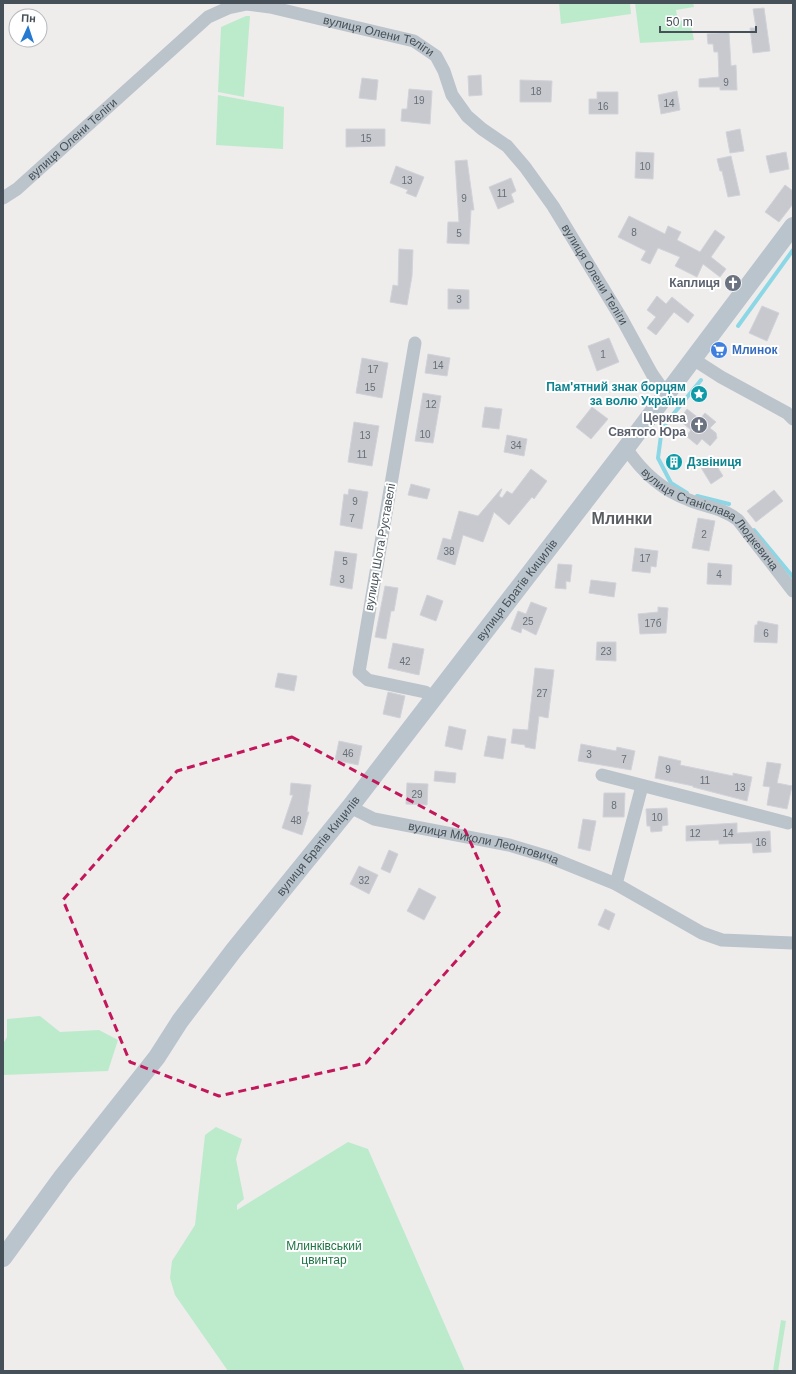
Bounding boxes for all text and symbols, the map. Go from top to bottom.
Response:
north arrow [8,8,48,48]
scale bar [660,8,756,34]
text: Пн [21,12,36,24]
street label: вулиця Олени Теліги [322,13,437,60]
text: 50 m [666,15,693,29]
house number: 9 [723,77,729,88]
house number: 18 [530,86,542,97]
street label: вулиця Олени Теліги [25,95,120,183]
house number: 19 [413,95,425,106]
house number: 14 [663,98,675,109]
house number: 16 [597,101,609,112]
house number: 15 [360,133,372,144]
house number: 10 [639,161,651,172]
house number: 13 [401,175,413,186]
house number: 11 [497,188,508,199]
house number: 9 [461,193,467,204]
street label: вулиця Олени Теліги [559,222,631,327]
house number: 8 [631,227,637,238]
house number: 5 [456,228,462,239]
church icon: Каплиця [723,273,743,293]
place label: Каплиця [669,276,720,290]
house number: 3 [456,294,462,305]
supermarket icon: Млинок [709,340,729,360]
place label: Млинок [732,343,779,357]
house number: 1 [600,349,606,360]
house number: 14 [432,360,444,371]
house number: 17 [367,364,379,375]
place label: Пам'ятний знак борцям за волю України [546,380,686,408]
house number: 15 [364,382,376,393]
place icon: Пам'ятний знак борцям за волю України [689,384,709,404]
house number: 12 [425,399,437,410]
place label: Церква Святого Юра [608,411,686,439]
church icon: Церква Святого Юра [689,415,709,435]
house number: 10 [419,429,431,440]
house number: 13 [359,430,371,441]
house number: 34 [510,440,522,451]
house number: 11 [357,449,368,460]
building icon: Дзвіниця [664,452,684,472]
place label: Дзвіниця [687,455,742,469]
street label: вулиця Станіслава Людкевича [638,465,781,573]
street label: вулиця Шота Руставелі [362,482,398,612]
house number: 9 [352,496,358,507]
district label: Млинки [592,510,652,527]
house number: 7 [349,513,355,524]
house number: 2 [701,529,707,540]
street label: вулиця Братів Кицилів [473,536,560,644]
house number: 38 [443,546,455,557]
house number: 17 [639,553,651,564]
house number: 5 [342,556,348,567]
house number: 4 [716,569,722,580]
house number: 3 [339,574,345,585]
house number: 25 [522,616,534,627]
house number: 17б [645,618,662,629]
house number: 6 [763,628,769,639]
house number: 23 [600,646,612,657]
house number: 42 [399,656,411,667]
house number: 27 [536,688,548,699]
house number: 46 [342,748,354,759]
house number: 3 [586,749,592,760]
house number: 7 [621,754,627,765]
house number: 9 [665,764,671,775]
house number: 11 [700,775,711,786]
house number: 13 [734,782,746,793]
house number: 29 [411,789,423,800]
street label: вулиця Братів Кицилів [274,793,363,899]
house number: 8 [611,800,617,811]
house number: 10 [651,812,663,823]
house number: 48 [290,815,302,826]
street label: вулиця Миколи Леонтовича [407,819,561,867]
house number: 12 [689,828,701,839]
house number: 14 [722,828,734,839]
house number: 16 [755,837,767,848]
house number: 32 [358,875,370,886]
park label: Млинківський цвинтар [286,1239,362,1267]

